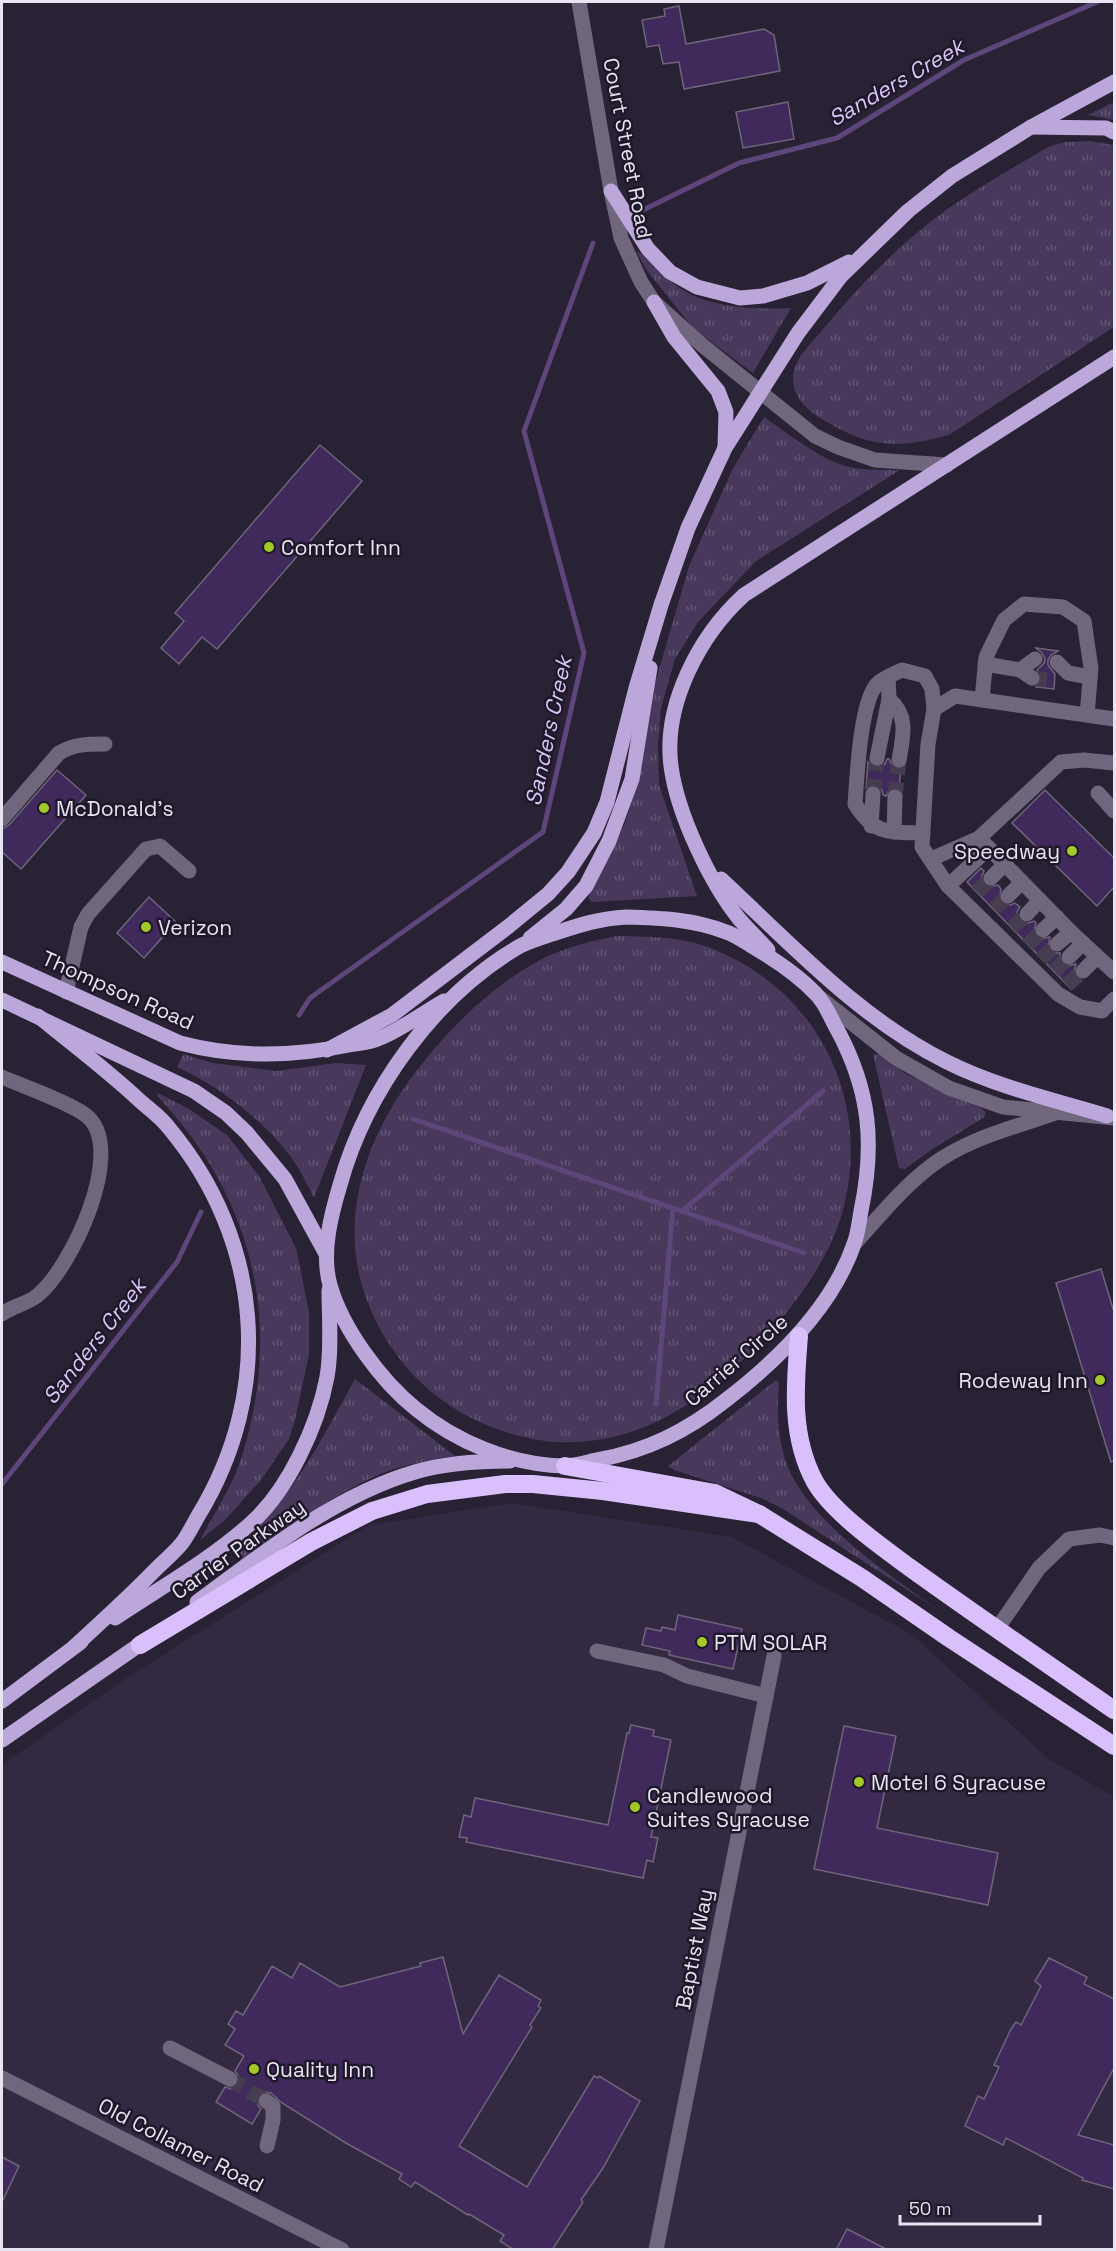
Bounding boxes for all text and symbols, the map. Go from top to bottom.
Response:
water label: Sanders Creek [823,31,971,132]
street label: Court Street Road [597,55,659,241]
place label: Comfort Inn [281,534,401,561]
marker: Comfort Inn [262,540,276,554]
water label: Sanders Creek [518,652,578,808]
place label: McDonald's [56,795,174,822]
marker: McDonald's [37,801,51,815]
place label: Speedway [954,838,1060,865]
marker: Speedway [1065,844,1079,858]
place label: Verizon [158,914,232,941]
marker: Verizon [139,920,153,934]
street label: Thompson Road [38,944,198,1036]
water label: Sanders Creek [36,1271,153,1410]
street label: Carrier Circle [679,1308,793,1412]
place label: Rodeway Inn [958,1367,1088,1394]
marker: Rodeway Inn [1093,1373,1107,1387]
street label: Carrier Parkway [166,1493,310,1605]
place label: PTM SOLAR [714,1629,827,1656]
marker: PTM SOLAR [695,1635,709,1649]
place label: Motel 6 Syracuse [871,1769,1046,1796]
marker: Motel 6 Syracuse [852,1775,866,1789]
place label: Candlewood Suites Syracuse [647,1782,810,1833]
marker: Candlewood Suites Syracuse [628,1800,642,1814]
street label: Baptist Way [669,1886,719,2012]
place label: Quality Inn [266,2056,374,2083]
marker: Quality Inn [247,2062,261,2076]
street label: Old Collamer Road [94,2092,268,2198]
scale bar [900,2188,1040,2226]
text: 50 m [909,2197,951,2220]

